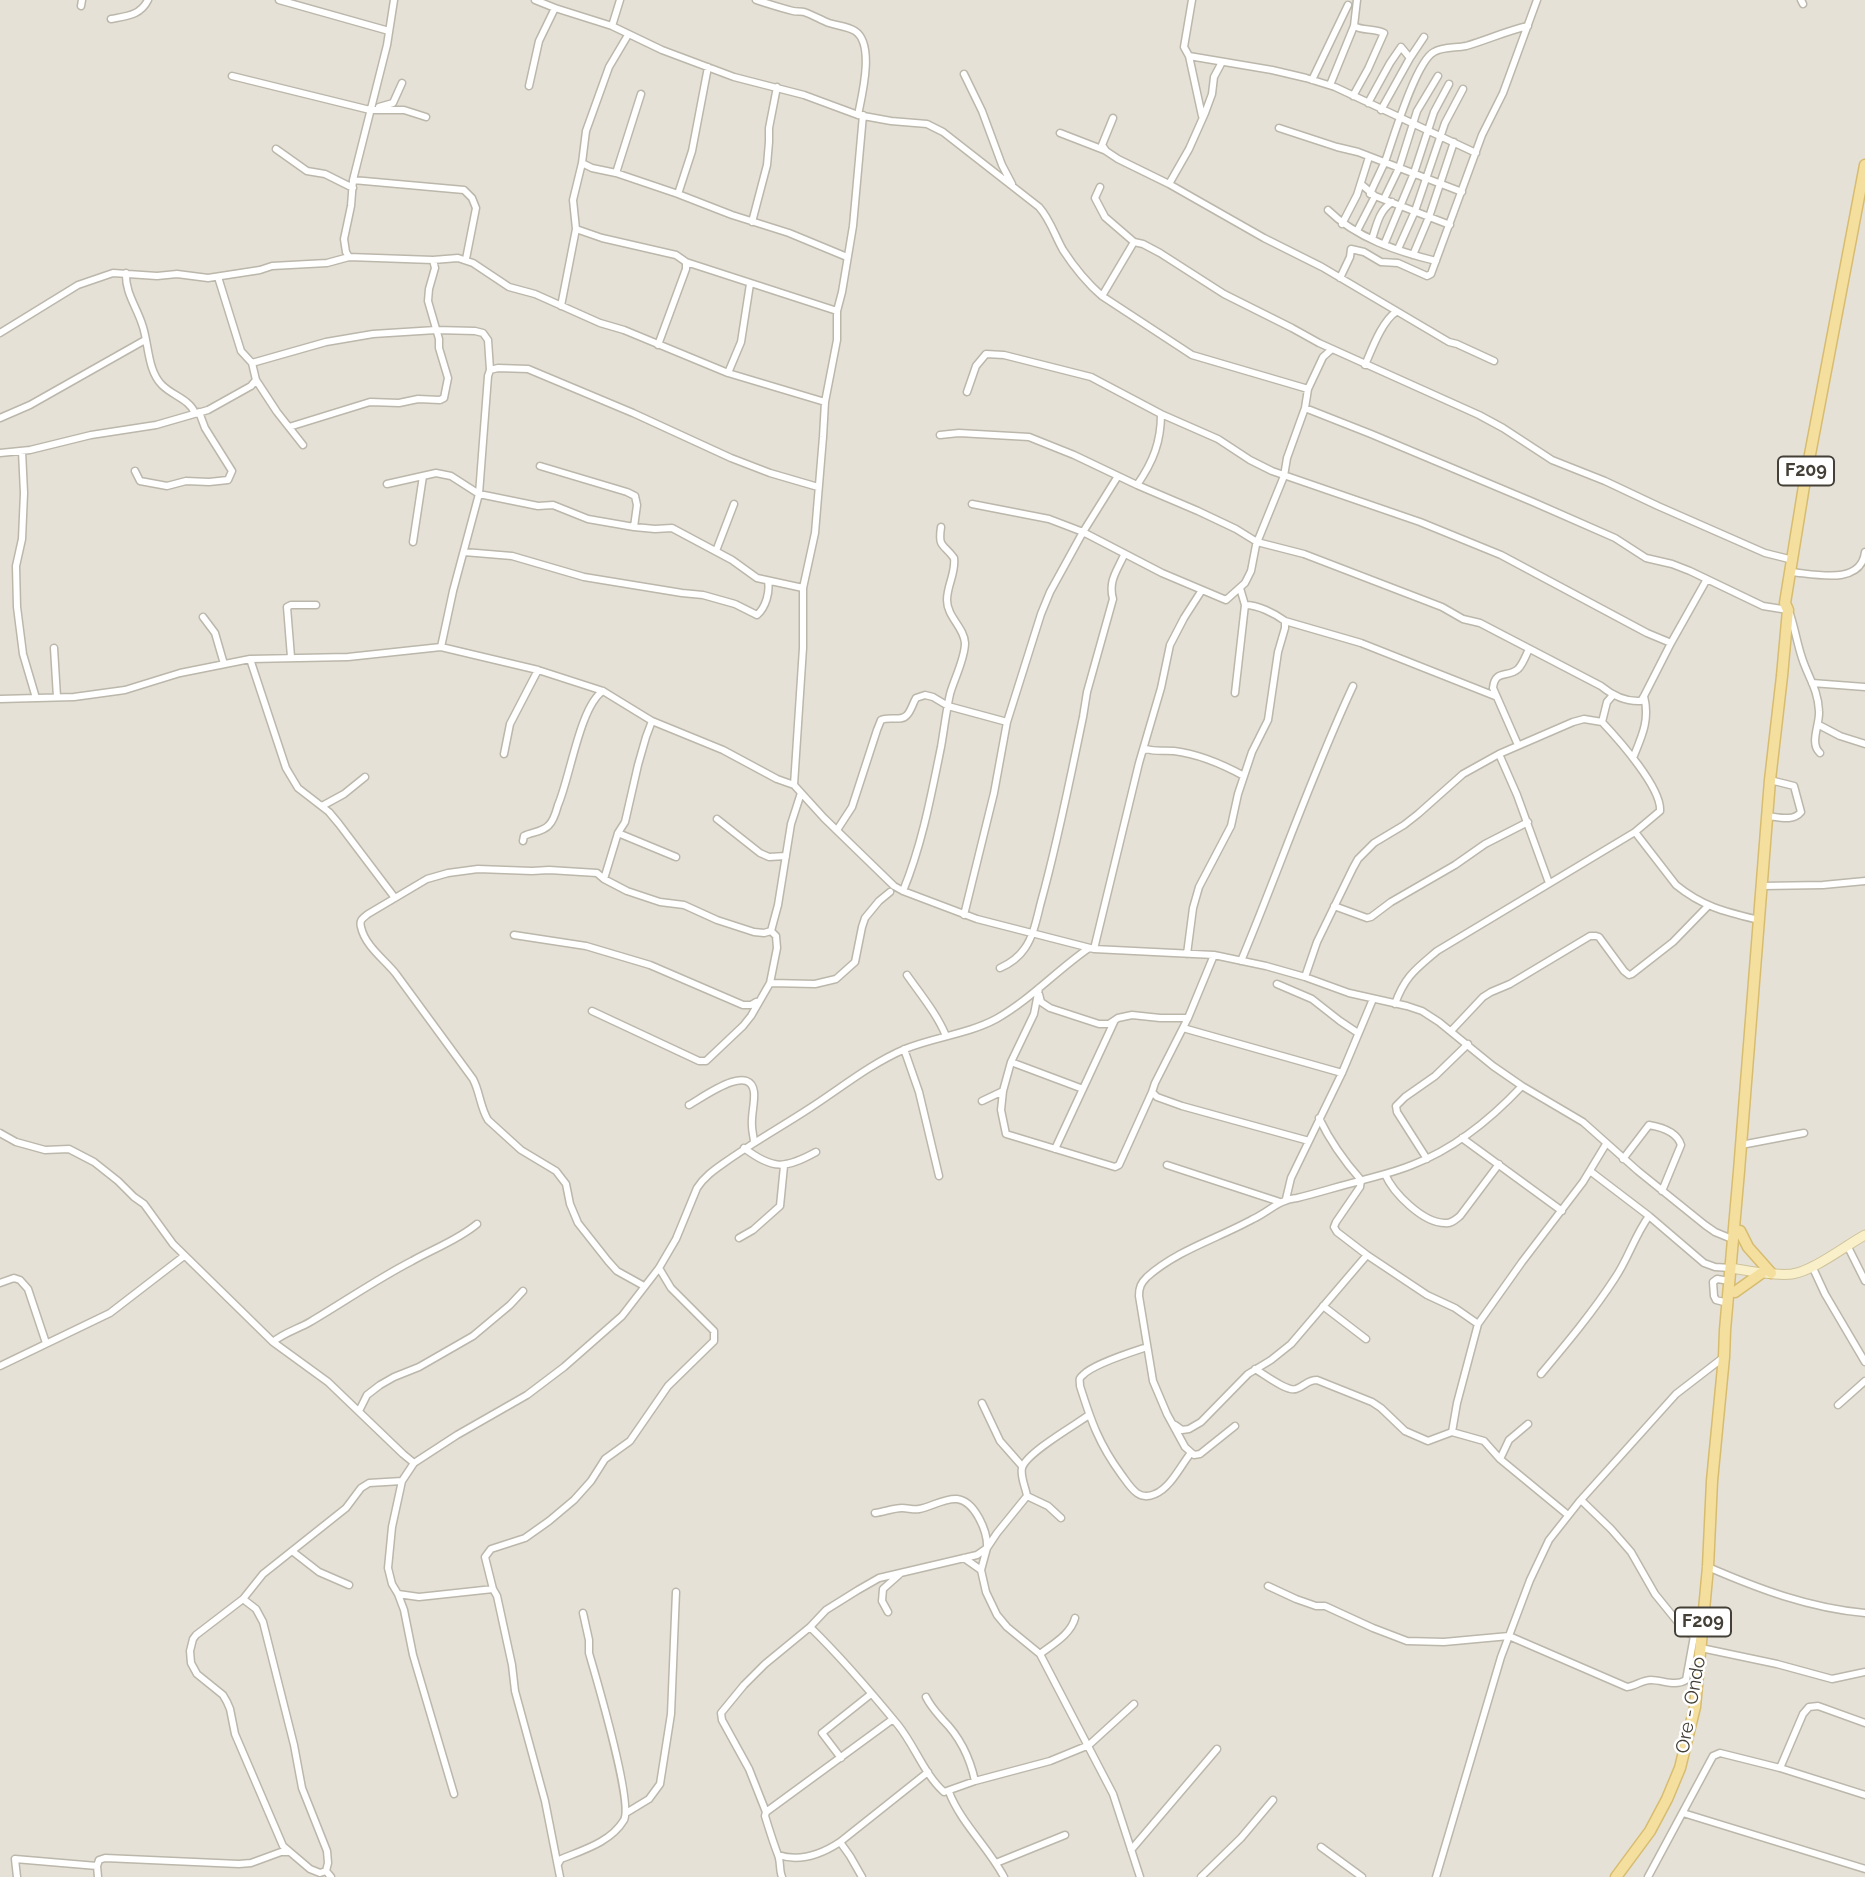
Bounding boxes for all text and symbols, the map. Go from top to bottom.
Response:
road number: F209 [1778,457,1834,486]
road number: F209 [1675,1608,1731,1637]
street label: Ore - Ondo [1671,1655,1711,1755]

